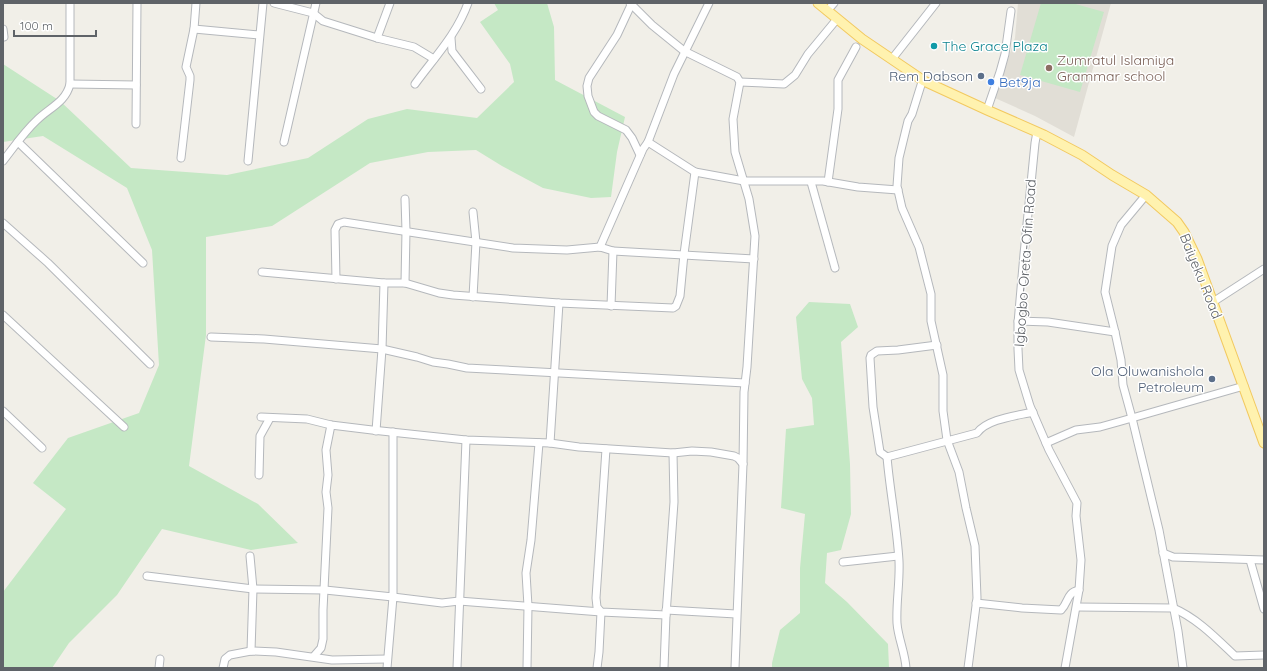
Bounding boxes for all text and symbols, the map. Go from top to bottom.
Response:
scale bar [14,12,96,38]
text: 100 m [20,18,53,33]
place label: The Grace Plaza [942,37,1048,55]
marker: The Grace Plaza [929,41,939,51]
place label: Zumratul Islamiya Grammar school [1057,51,1174,85]
marker: Zumratul Islamiya Grammar school [1044,63,1054,73]
place label: Rem Dabson [889,67,973,85]
marker: Rem Dabson [976,71,986,81]
place label: Bet9ja [999,73,1041,91]
marker: Bet9ja [986,77,996,87]
street label: Igbogbo-Oreta-Ofin Road [1010,179,1040,347]
street label: Baiyeku Road [1176,231,1226,321]
place label: Ola Oluwanishola Petroleum [1091,362,1204,396]
marker: Ola Oluwanishola Petroleum [1207,374,1217,384]

